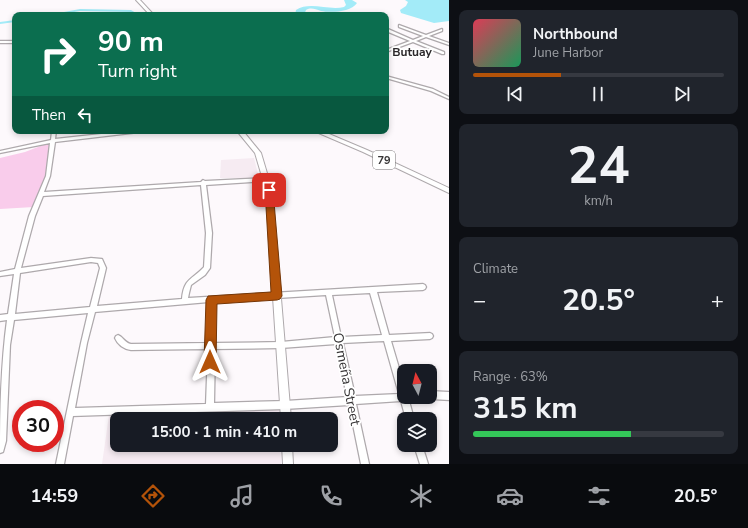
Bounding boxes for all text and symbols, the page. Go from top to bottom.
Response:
text: 90 m [98,23,164,61]
text: Northbound [533,24,618,44]
icon: right [32,28,84,80]
district label: Butuay [392,44,432,60]
text: June Harbor [533,44,603,62]
text: Turn right [98,59,177,83]
icon: previous [504,83,526,105]
icon: pause [587,83,609,105]
icon: next [671,83,693,105]
icon: left [74,104,96,126]
text: Then [32,105,66,125]
text: 24 [567,130,630,201]
road number: 79 [373,151,395,169]
pin [252,173,286,207]
icon: arrive [258,179,280,201]
text: km/h [584,192,613,210]
text: Climate [473,260,518,278]
text: 20.5° [562,280,635,321]
text: − [473,286,486,316]
text: + [711,286,724,316]
street label: Osmeña Street [328,331,365,427]
position arrow [189,341,231,383]
north arrow [397,364,437,404]
map controls [397,364,437,452]
text: Range · 63% [473,368,548,386]
text: 315 km [473,388,578,429]
speed limit sign: 30 [12,400,64,452]
button: layers [397,412,437,452]
text: 15:00 · 1 min · 410 m [151,422,297,442]
icon: directions [139,482,167,510]
icon: music [228,482,256,510]
icon: phone [317,482,345,510]
icon: climate [407,482,435,510]
icon: car [496,482,524,510]
icon: filters [585,482,613,510]
text: 14:59 [31,484,78,508]
text: 20.5° [674,484,717,508]

